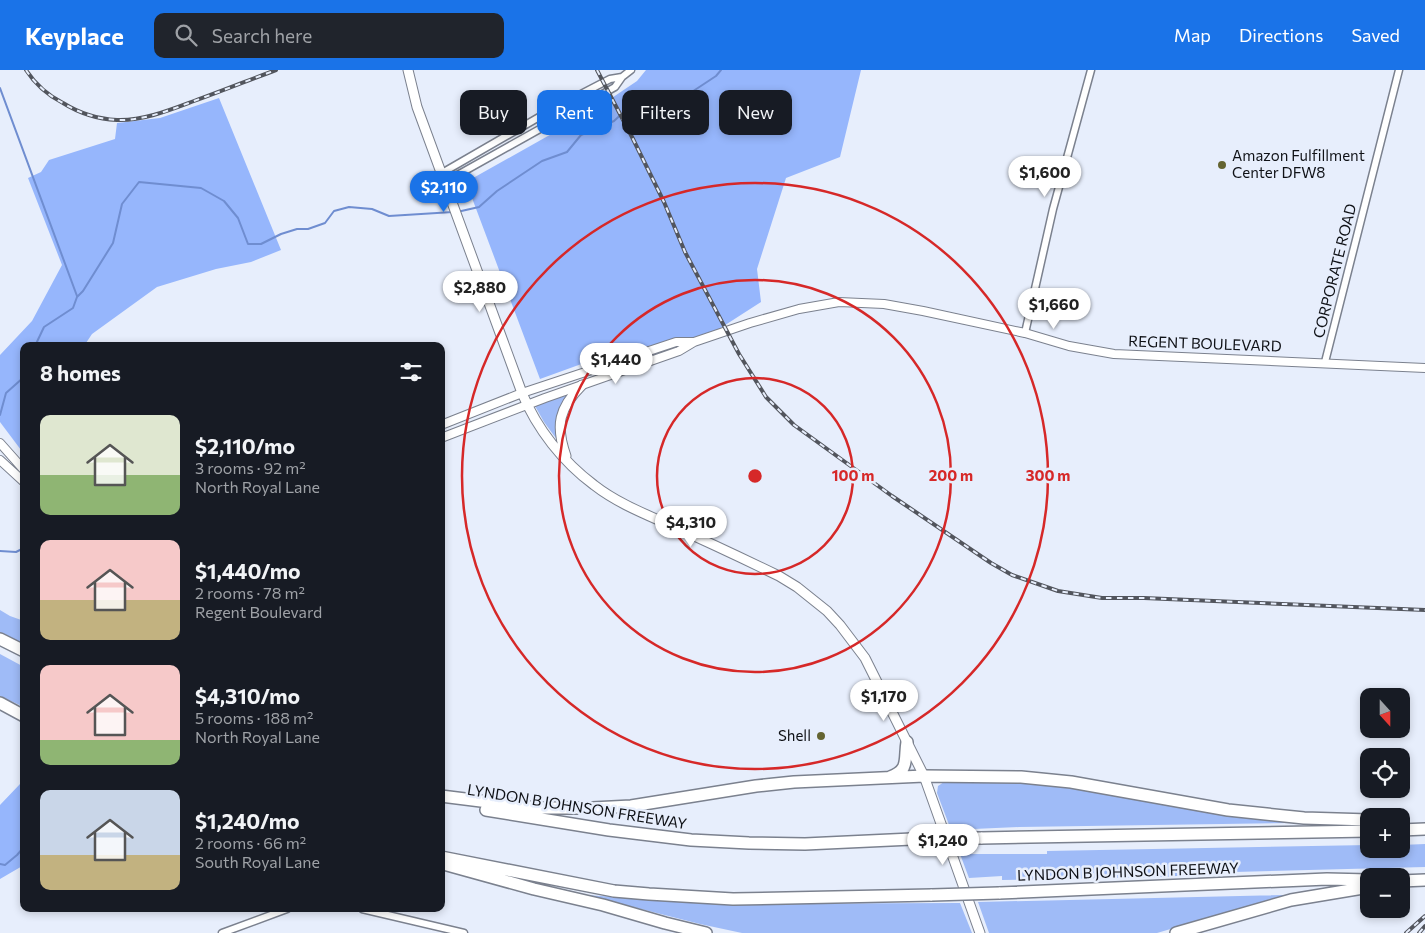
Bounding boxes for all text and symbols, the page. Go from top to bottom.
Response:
search box [154,13,504,58]
text: Keyplace [25,21,124,50]
icon: search [172,21,200,49]
text: Search here [212,24,312,47]
text: Map [1174,24,1211,46]
text: Directions [1239,24,1323,46]
text: Saved [1351,24,1400,46]
chip: Buy [460,90,527,135]
chip: Rent [537,90,612,135]
chip: Filters [622,90,709,135]
chip: New [719,90,792,135]
place label: Amazon Fulfillment Center DFW8 [1232,146,1365,181]
pin: $1,600 [1004,156,1086,198]
marker: Amazon Fulfillment Center DFW8 [1216,159,1228,171]
text: $1,600 [1019,162,1071,181]
pin: $2,110 [403,170,485,213]
text: $2,110 [421,177,467,196]
street label: CORPORATE ROAD [1309,202,1359,340]
pin: $2,880 [439,270,521,313]
text: $2,880 [454,277,506,296]
pin: $1,660 [1013,288,1095,330]
text: $1,660 [1029,294,1079,313]
street label: REGENT BOULEVARD [1128,331,1282,355]
pin: $1,440 [575,342,657,385]
text: $1,440 [591,349,641,368]
icon: filters [397,358,425,386]
text: 8 homes [40,360,121,385]
text: $2,110/mo [195,433,295,458]
icon: home [80,435,140,495]
text: 3 rooms · 92 m² [195,458,306,477]
text: 100 m [832,466,874,484]
text: 200 m [929,466,973,484]
text: 300 m [1026,466,1070,484]
centre of rings [746,467,764,485]
text: North Royal Lane [195,477,320,496]
pin: $4,310 [650,506,732,548]
text: $4,310 [666,512,716,531]
text: $1,440/mo [195,558,301,583]
icon: home [80,560,140,620]
text: 2 rooms · 78 m² [195,583,305,602]
text: Regent Boulevard [195,602,322,621]
pin: $1,170 [843,680,925,722]
text: $4,310/mo [195,683,300,708]
icon: home [80,685,140,745]
text: $1,170 [861,686,907,705]
north arrow [1360,688,1410,738]
map controls [1360,688,1410,918]
text: 5 rooms · 188 m² [195,708,313,727]
place label: Shell [778,726,811,744]
text: North Royal Lane [195,727,320,746]
marker: Shell [815,730,827,742]
button: locate [1360,748,1410,798]
street label: LYNDON B JOHNSON FREEWAY [466,780,688,832]
text: $1,240/mo [195,808,300,833]
button: + [1360,808,1410,858]
icon: home [80,810,140,870]
pin: $1,240 [902,824,984,866]
text: $1,240 [918,830,968,849]
text: 2 rooms · 66 m² [195,833,306,852]
text: South Royal Lane [195,852,320,871]
street label: LYNDON B JOHNSON FREEWAY [1017,858,1239,884]
button: − [1360,868,1410,918]

